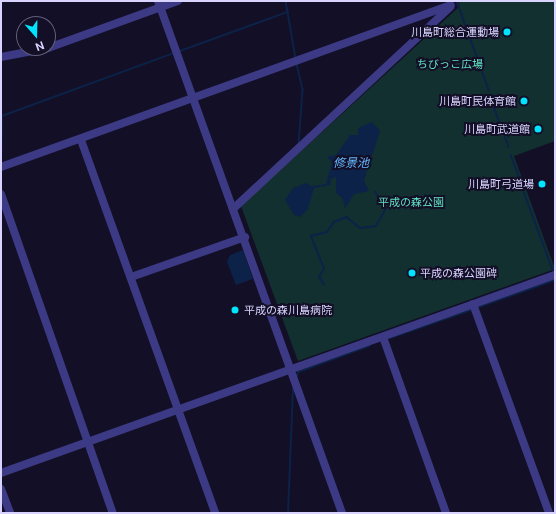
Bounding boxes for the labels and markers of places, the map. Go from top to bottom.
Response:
place label: 川島町総合運動場 [411,25,499,39]
marker: 川島町総合運動場 [502,27,512,37]
place label: 川島町民体育館 [439,94,516,108]
marker: 川島町民体育館 [519,96,529,106]
place label: 川島町武道館 [464,122,530,136]
marker: 川島町武道館 [533,124,543,134]
place label: 川島町弓道場 [468,177,534,191]
marker: 川島町弓道場 [537,179,547,189]
place label: 平成の森公園碑 [420,266,497,280]
marker: 平成の森公園碑 [407,268,417,278]
place label: 平成の森川島病院 [244,303,332,317]
marker: 平成の森川島病院 [229,304,241,316]

